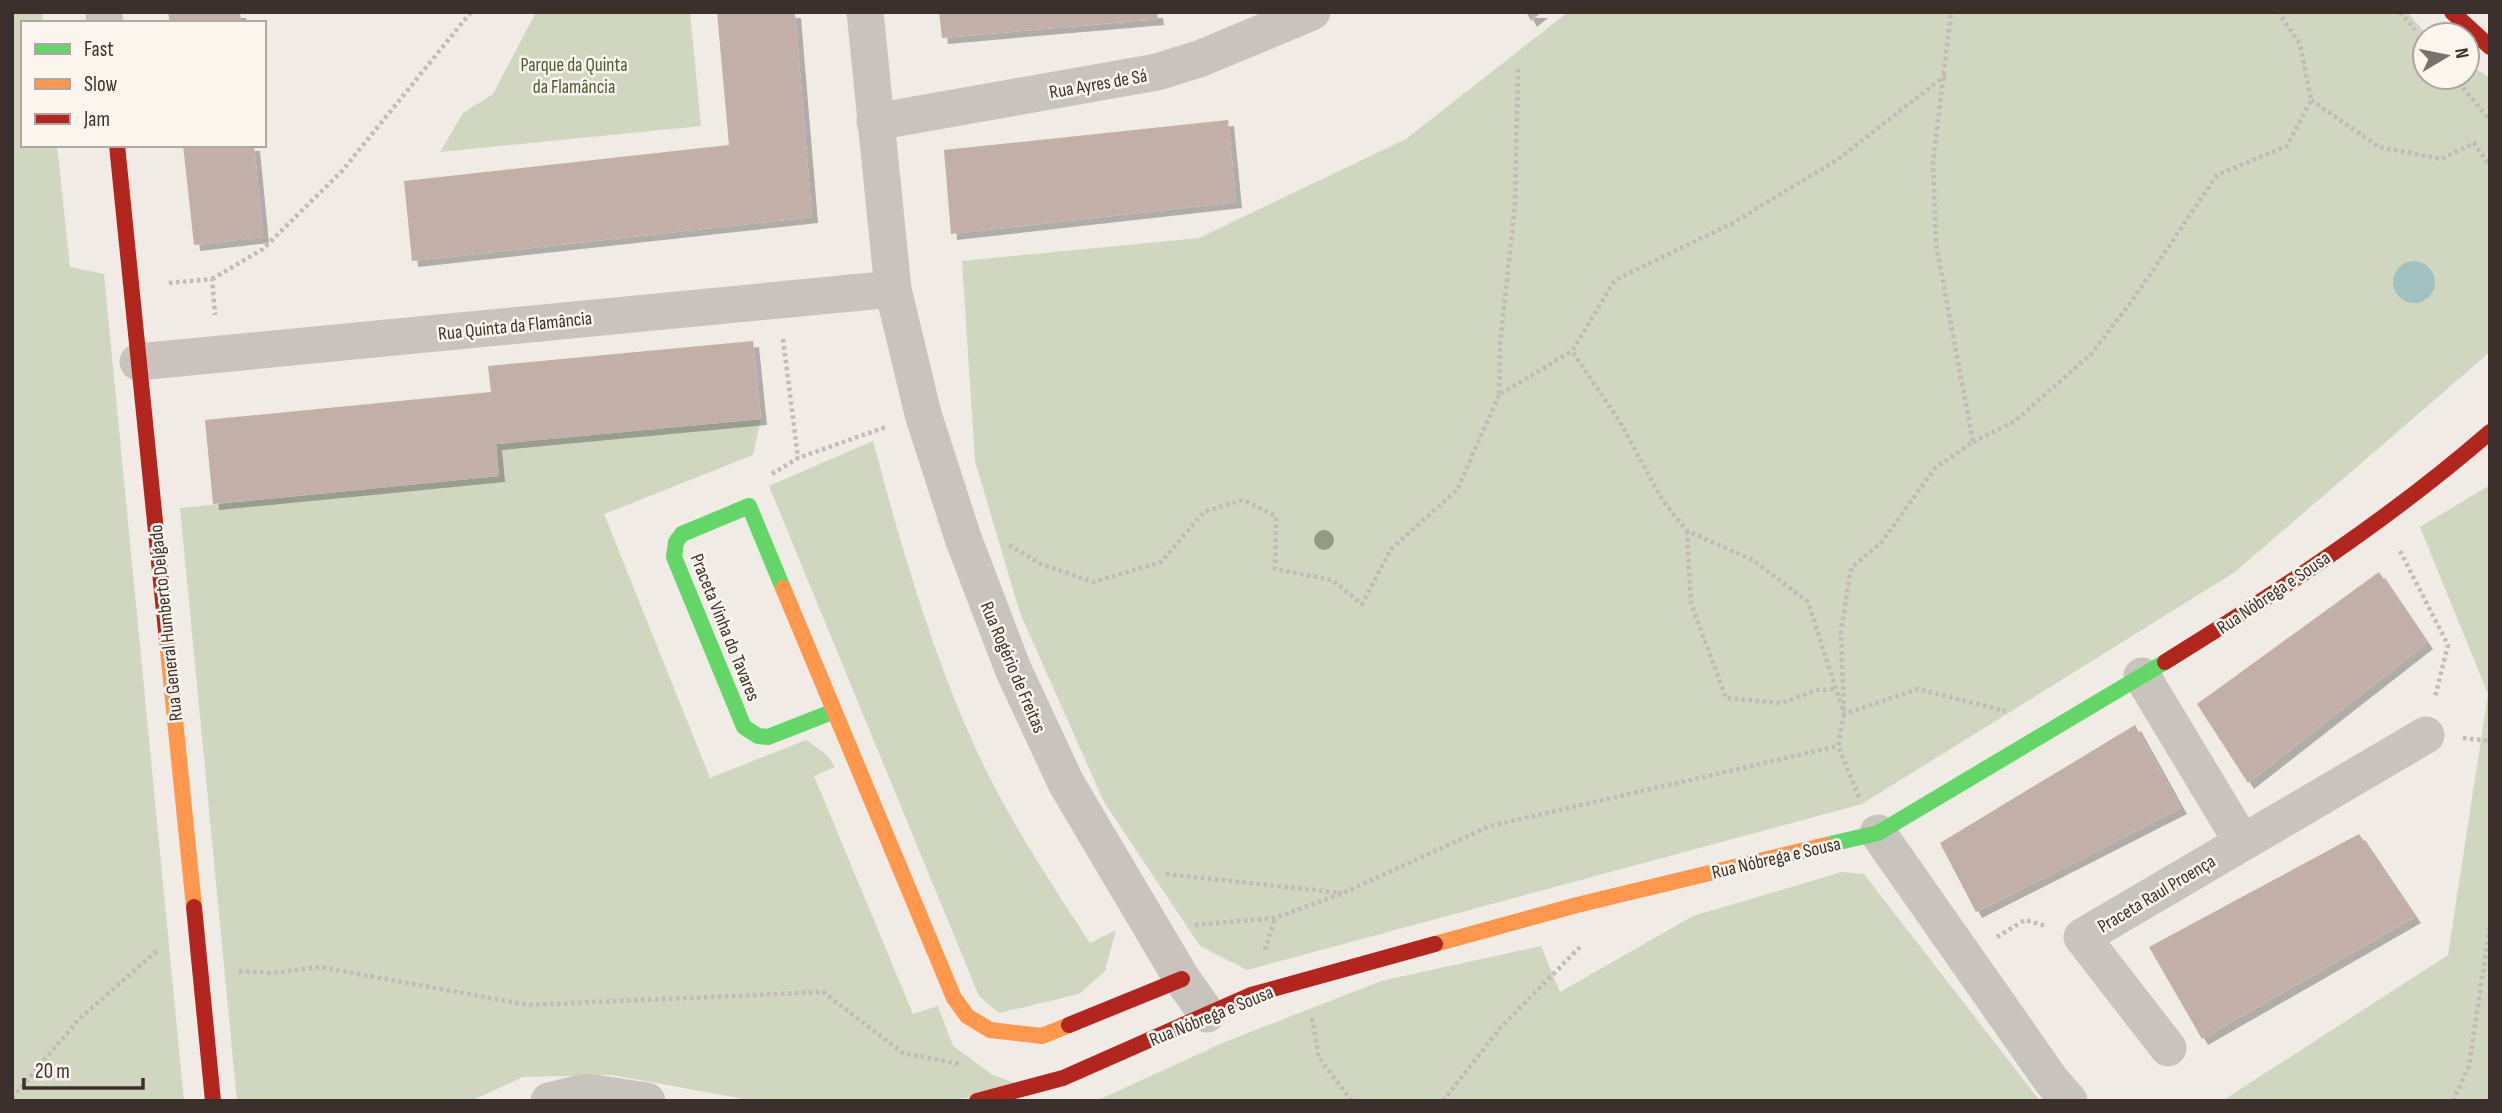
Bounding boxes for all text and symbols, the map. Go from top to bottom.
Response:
legend [21,21,266,147]
north arrow [2411,21,2481,91]
text: Fast [84,37,114,62]
text: N [2449,46,2473,60]
park label: Parque da Quinta da Flamância [520,54,628,99]
street label: Rua Ayres de Sá [1048,65,1149,104]
text: Slow [84,72,118,97]
text: Jam [83,107,110,132]
street label: Rua Quinta da Flamância [437,307,593,346]
street label: Rua General Humberto Delgado [145,523,188,722]
street label: Rua Nóbrega e Sousa [2213,547,2335,640]
street label: Praceta Vinha do Tavares [685,551,765,705]
street label: Rua Rogério de Freitas [975,598,1051,737]
street label: Rua Nóbrega e Sousa [1710,832,1843,884]
street label: Praceta Raul Proença [2094,850,2220,939]
street label: Rua Nóbrega e Sousa [1146,981,1277,1052]
scale bar [24,1046,144,1090]
text: 20 m [35,1059,70,1084]

